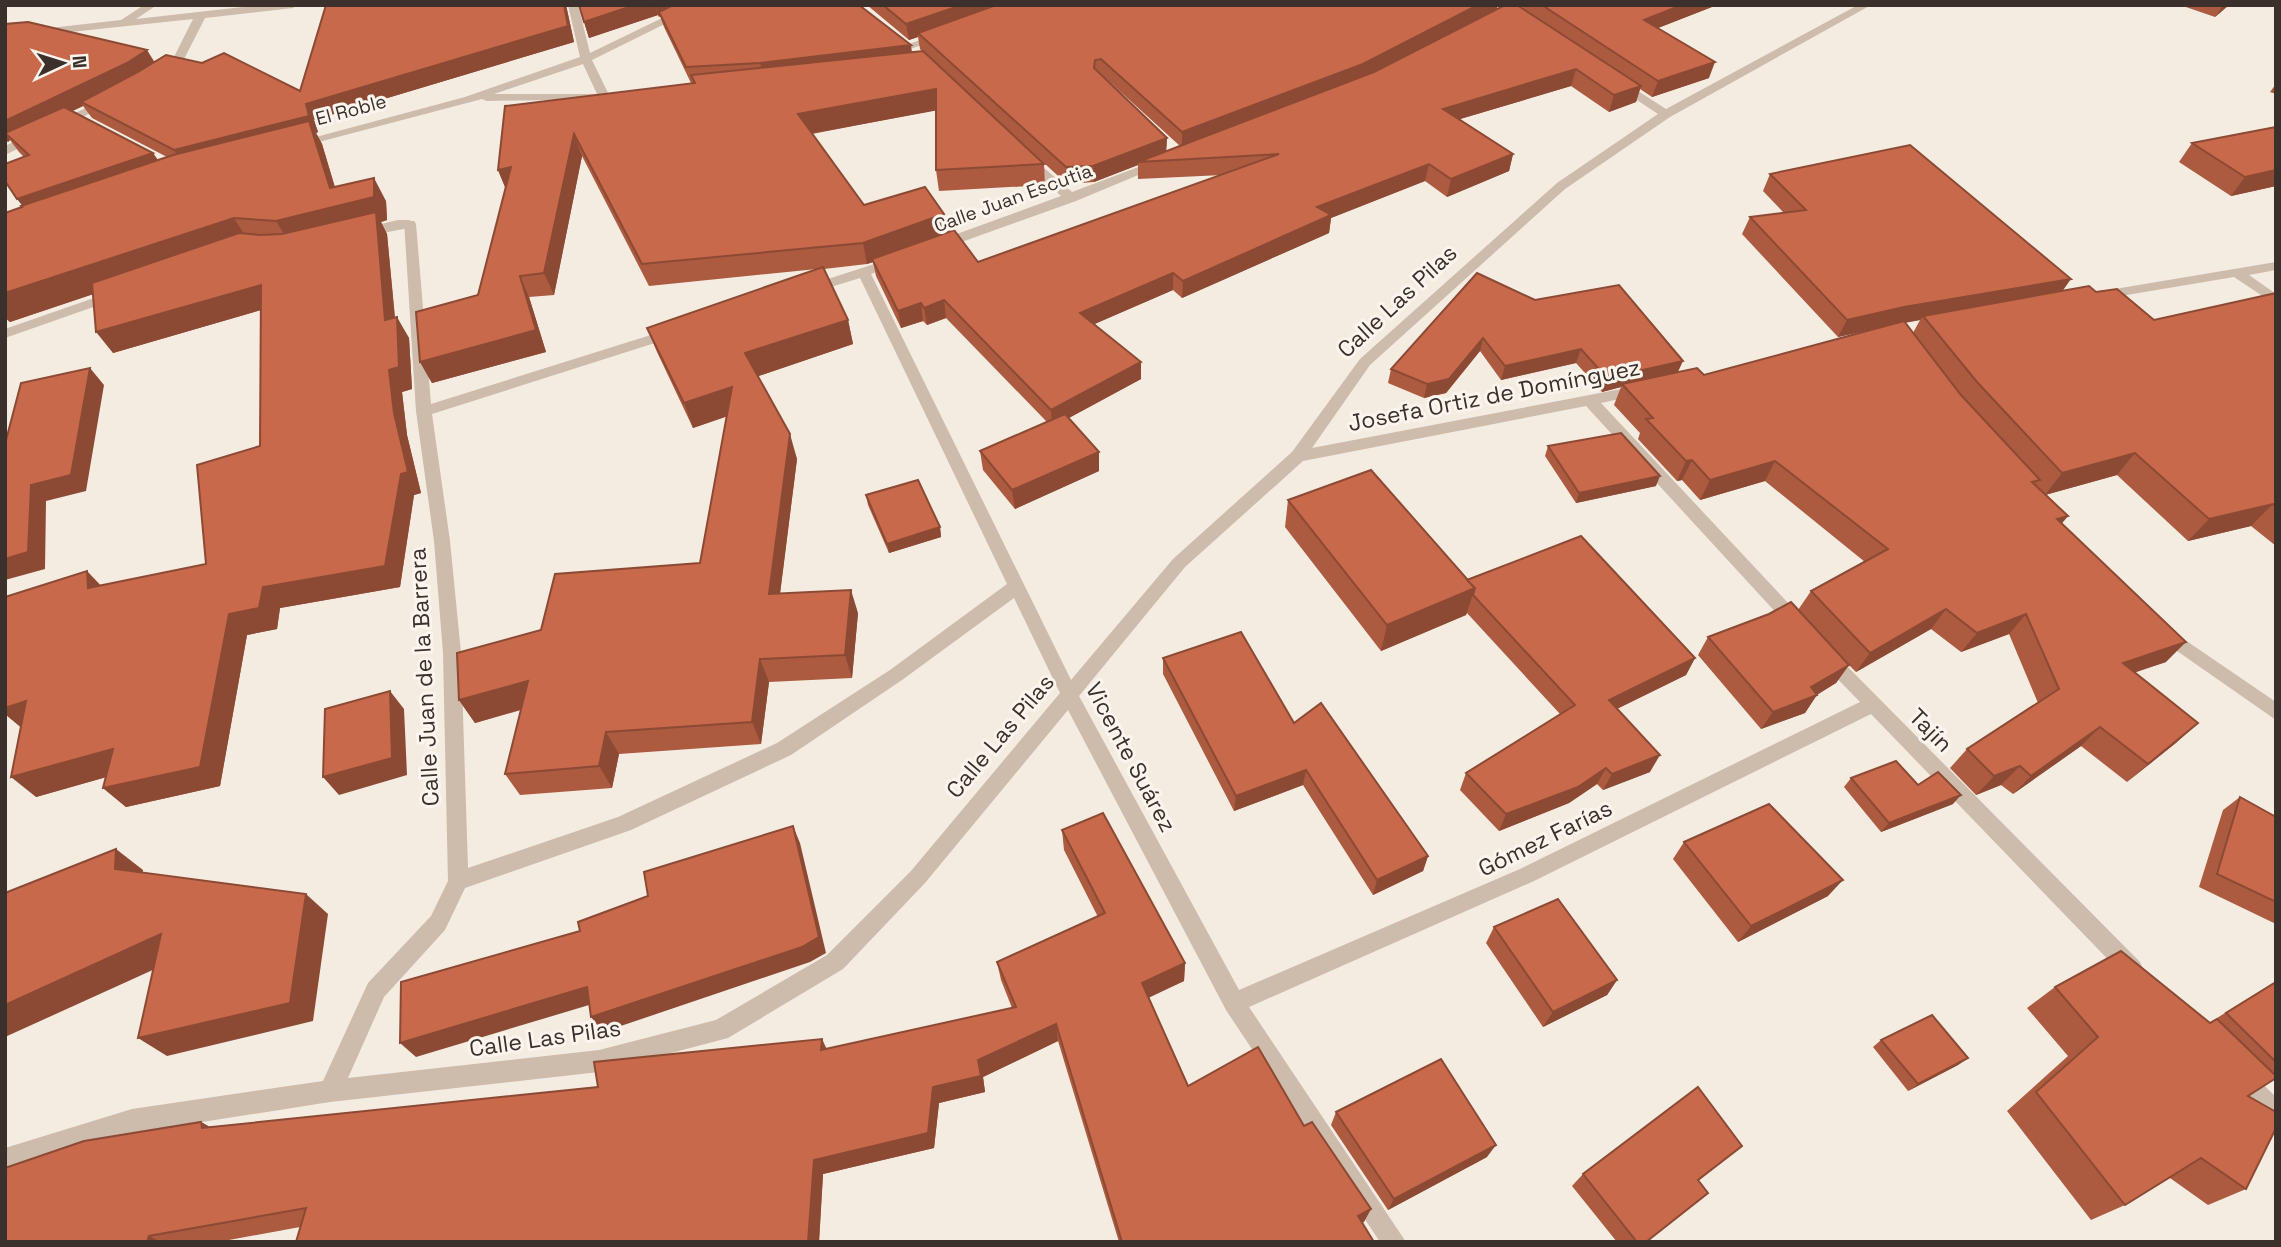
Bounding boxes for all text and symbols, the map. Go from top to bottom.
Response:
north arrow [28,28,98,98]
text: N [67,55,92,69]
street label: El Roble [313,89,389,131]
street label: Calle Juan Escutia [931,158,1096,238]
street label: Calle Las Pilas [1331,238,1463,364]
street label: Josefa Ortiz de Domínguez [1345,352,1643,438]
street label: Calle Juan de la Barrera [402,547,446,807]
street label: Calle Las Pilas [939,668,1061,804]
street label: Vicente Suárez [1079,677,1183,837]
street label: Tajín [1903,702,1959,758]
street label: Gómez Farías [1473,793,1617,883]
street label: Calle Las Pilas [467,1013,623,1063]

